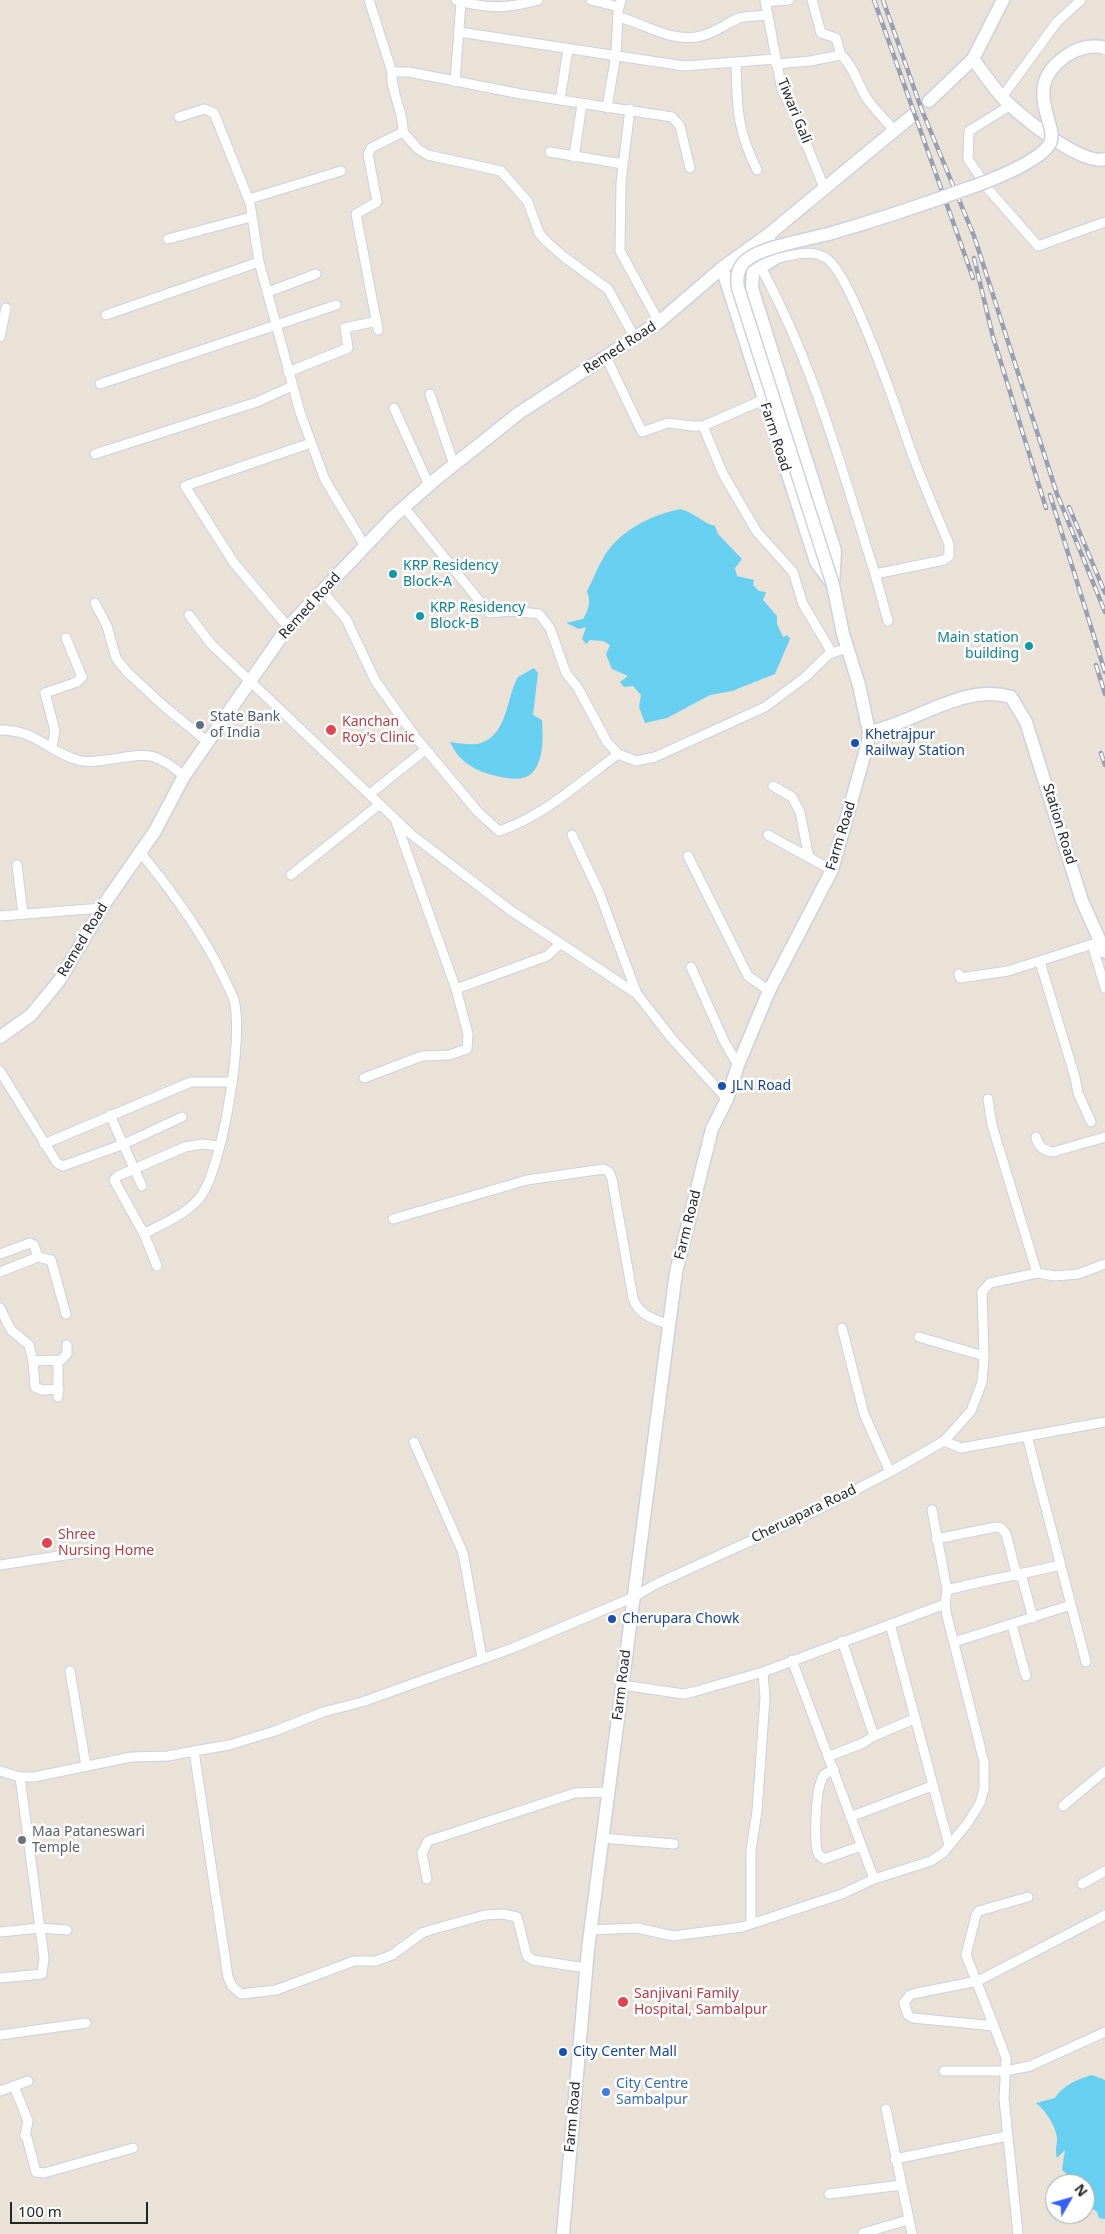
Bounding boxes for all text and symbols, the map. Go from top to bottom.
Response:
street label: Tiwari Gali [773,76,815,146]
street label: Remed Road [580,318,660,378]
street label: Farm Road [756,401,794,473]
place label: KRP Residency Block-A [403,558,498,590]
marker: KRP Residency Block-A [387,568,399,580]
street label: Remed Road [276,569,344,643]
place label: KRP Residency Block-B [430,600,525,632]
marker: KRP Residency Block-B [414,610,426,622]
place label: Main station building [937,630,1019,662]
marker: Main station building [1023,640,1035,652]
place label: State Bank of India [210,709,280,742]
place label: Kanchan Roy's Clinic [342,714,415,746]
marker: State Bank of India [194,719,206,731]
marker: Kanchan Roy's Clinic [324,723,338,737]
place label: Khetrajpur Railway Station [865,727,965,760]
marker: Khetrajpur Railway Station [849,737,861,749]
street label: Station Road [1039,782,1079,866]
street label: Farm Road [823,799,859,873]
street label: Remed Road [54,900,112,980]
place label: JLN Road [732,1078,791,1094]
marker: JLN Road [716,1080,728,1092]
street label: Farm Road [671,1188,705,1262]
street label: Cheruapara Road [749,1481,859,1547]
place label: Shree Nursing Home [58,1527,154,1560]
marker: Shree Nursing Home [40,1536,54,1550]
place label: Cherupara Chowk [622,1611,739,1627]
marker: Cherupara Chowk [606,1613,618,1625]
street label: Farm Road [609,1649,635,1721]
place label: Maa Pataneswari Temple [32,1824,145,1856]
marker: Maa Pataneswari Temple [16,1834,28,1846]
place label: Sanjivani Family Hospital, Sambalpur [634,1986,767,2018]
marker: Sanjivani Family Hospital, Sambalpur [616,1995,630,2009]
place label: City Center Mall [573,2044,677,2060]
marker: City Center Mall [557,2046,569,2058]
place label: City Centre Sambalpur [616,2076,688,2108]
street label: Farm Road [562,2081,584,2153]
marker: City Centre Sambalpur [600,2086,612,2098]
north arrow [1045,2174,1095,2224]
text: N [1070,2180,1092,2200]
scale bar [12,2192,150,2224]
text: 100 m [18,2201,62,2221]

